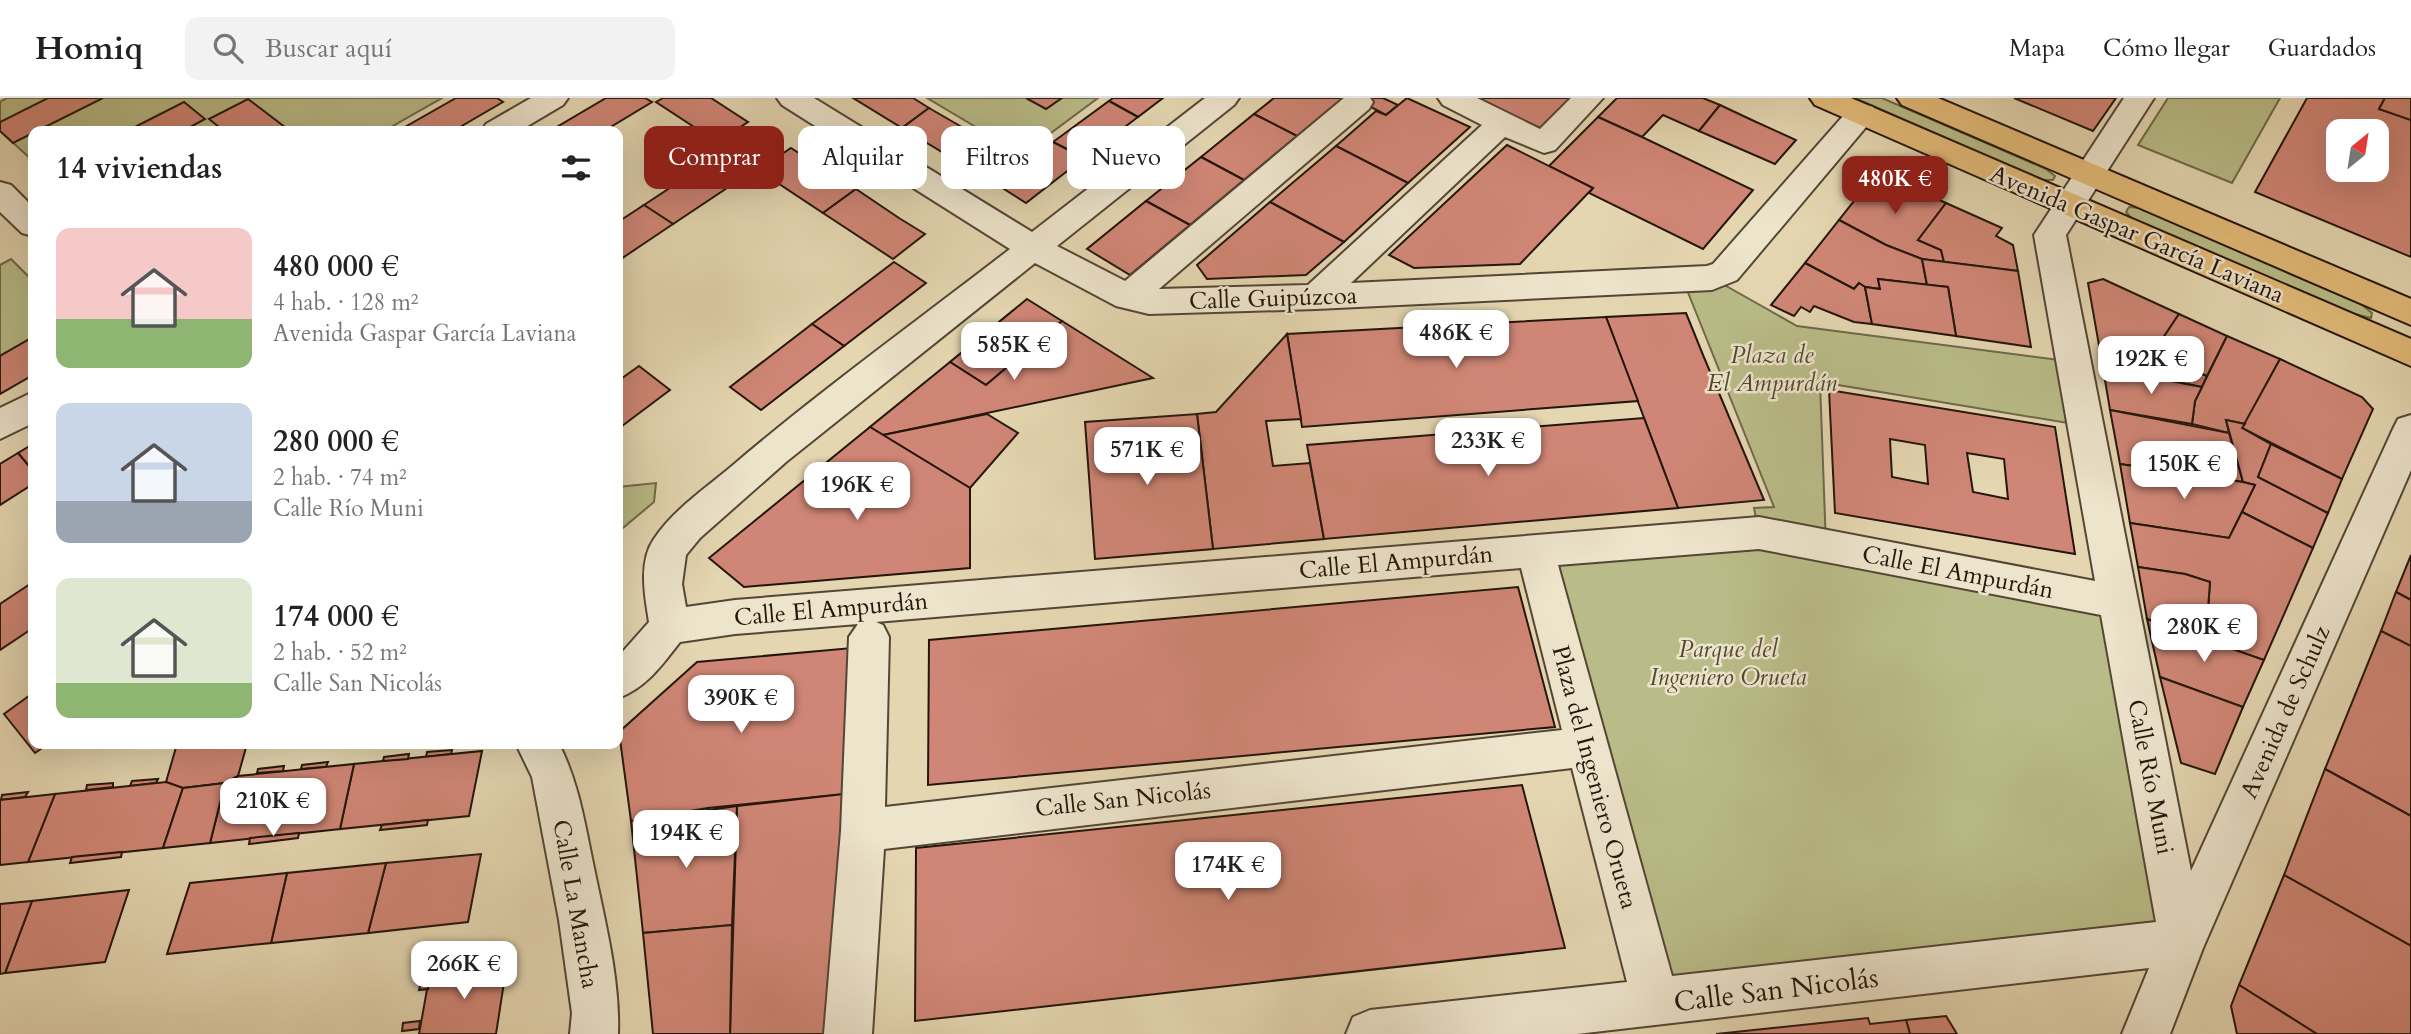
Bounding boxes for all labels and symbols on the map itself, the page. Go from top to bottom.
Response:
north arrow [2326,119,2389,182]
pin: 480K € [1838,156,1952,216]
street label: Avenida Gaspar García Laviana [1985,157,2290,312]
street label: Calle Guipúzcoa [1188,279,1358,318]
pin: 486K € [1399,310,1513,370]
pin: 585K € [957,322,1071,382]
pin: 192K € [2094,336,2208,396]
park label: Plaza de El Ampurdán [1707,339,1837,400]
pin: 233K € [1431,418,1545,478]
pin: 571K € [1090,428,1204,487]
pin: 150K € [2127,442,2241,501]
pin: 196K € [800,462,914,522]
street label: Calle El Ampurdán [1298,538,1495,587]
street label: Calle El Ampurdán [1859,538,2057,607]
street label: Calle El Ampurdán [733,585,930,634]
pin: 280K € [2147,604,2261,664]
street label: Avenida de Schulz [2232,620,2339,804]
park label: Parque del Ingeniero Orueta [1650,633,1807,694]
street label: Plaza del Ingeniero Orueta [1543,642,1646,913]
pin: 390K € [684,676,798,735]
street label: Calle Río Muni [2119,697,2182,858]
street label: Calle San Nicolás [1034,774,1212,825]
pin: 210K € [216,778,330,838]
pin: 194K € [629,810,743,870]
street label: Calle La Mancha [544,817,607,992]
pin: 174K € [1171,842,1285,902]
pin: 266K € [407,942,521,1001]
street label: Calle San Nicolás [1672,959,1881,1021]

